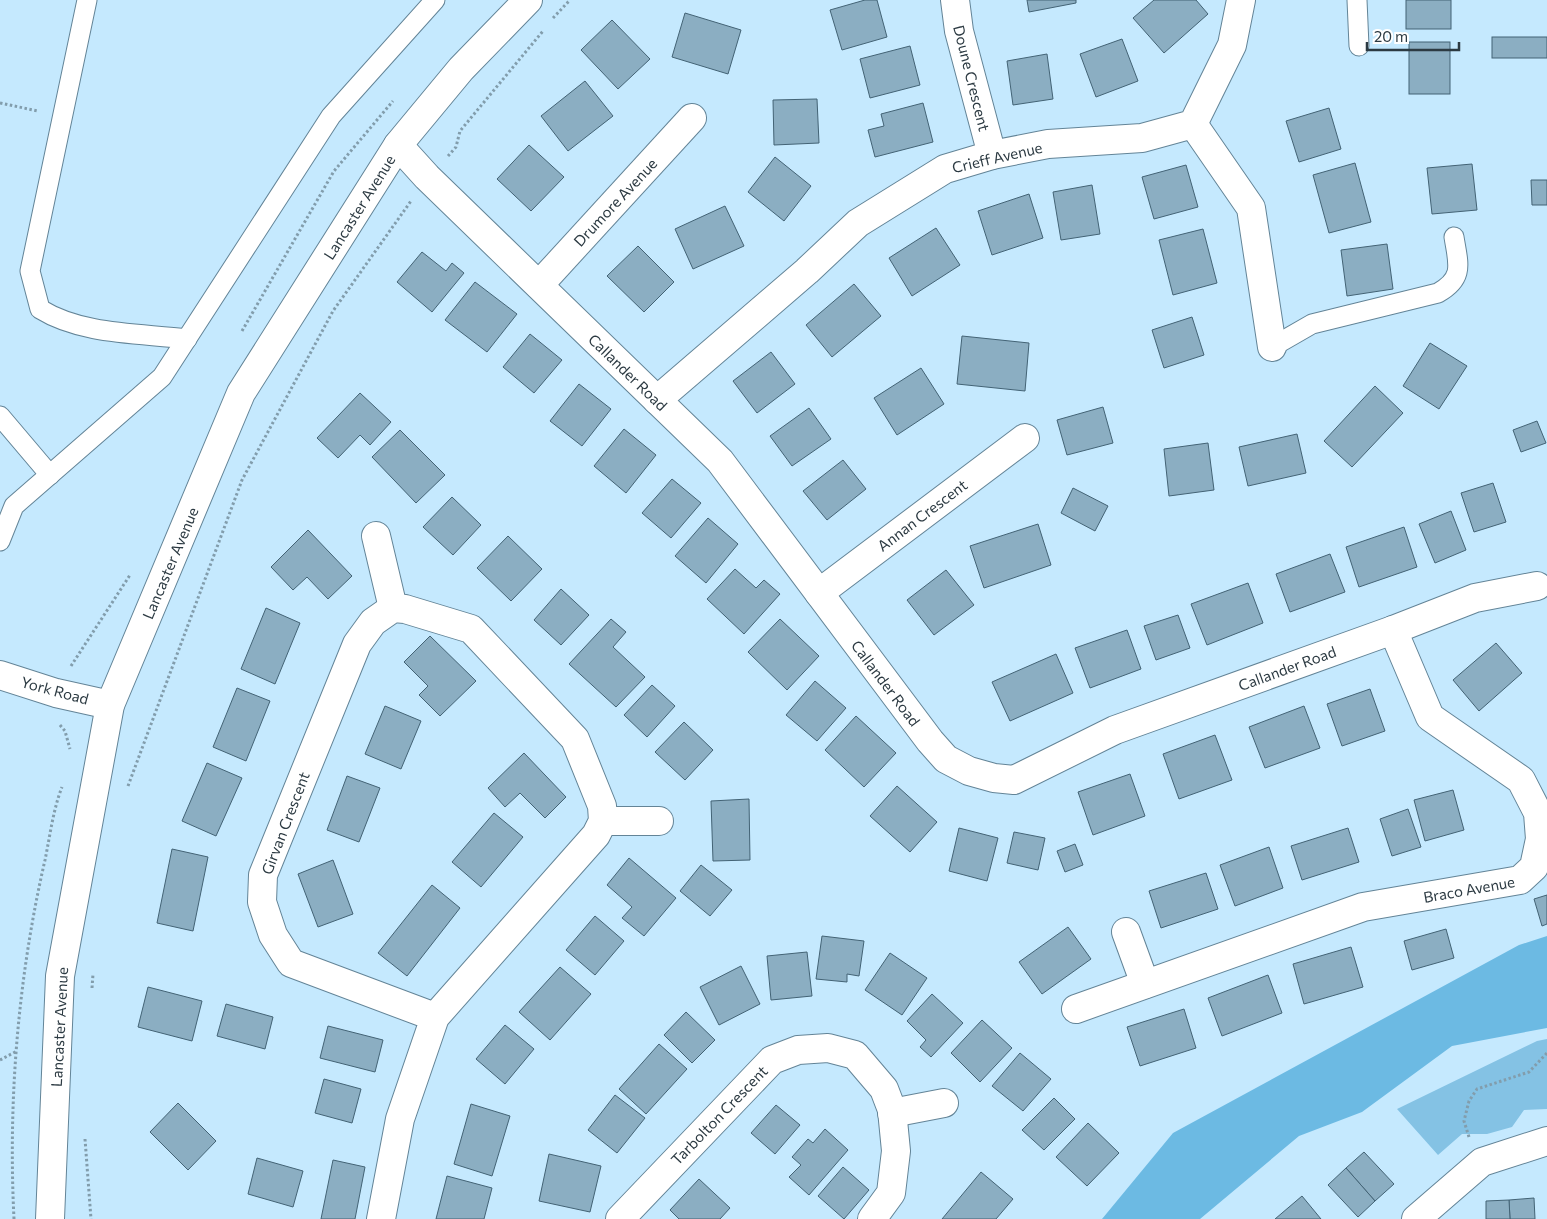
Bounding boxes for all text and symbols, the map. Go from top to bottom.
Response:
scale bar [1367,20,1460,52]
street label: Doune Crescent [950,23,994,133]
text: 20 m [1374,27,1408,45]
street label: Crieff Avenue [950,138,1044,176]
street label: Lancaster Avenue [320,151,398,263]
street label: Drumore Avenue [570,154,661,250]
street label: Callander Road [585,330,671,414]
street label: Annan Crescent [874,475,970,555]
street label: Lancaster Avenue [138,504,202,622]
street label: Callander Road [848,637,924,729]
street label: Callander Road [1236,642,1338,694]
street label: York Road [19,672,91,708]
street label: Girvan Crescent [257,769,313,877]
street label: Braco Avenue [1422,872,1516,906]
street label: Lancaster Avenue [47,967,71,1087]
street label: Tarbolton Crescent [667,1062,771,1168]

